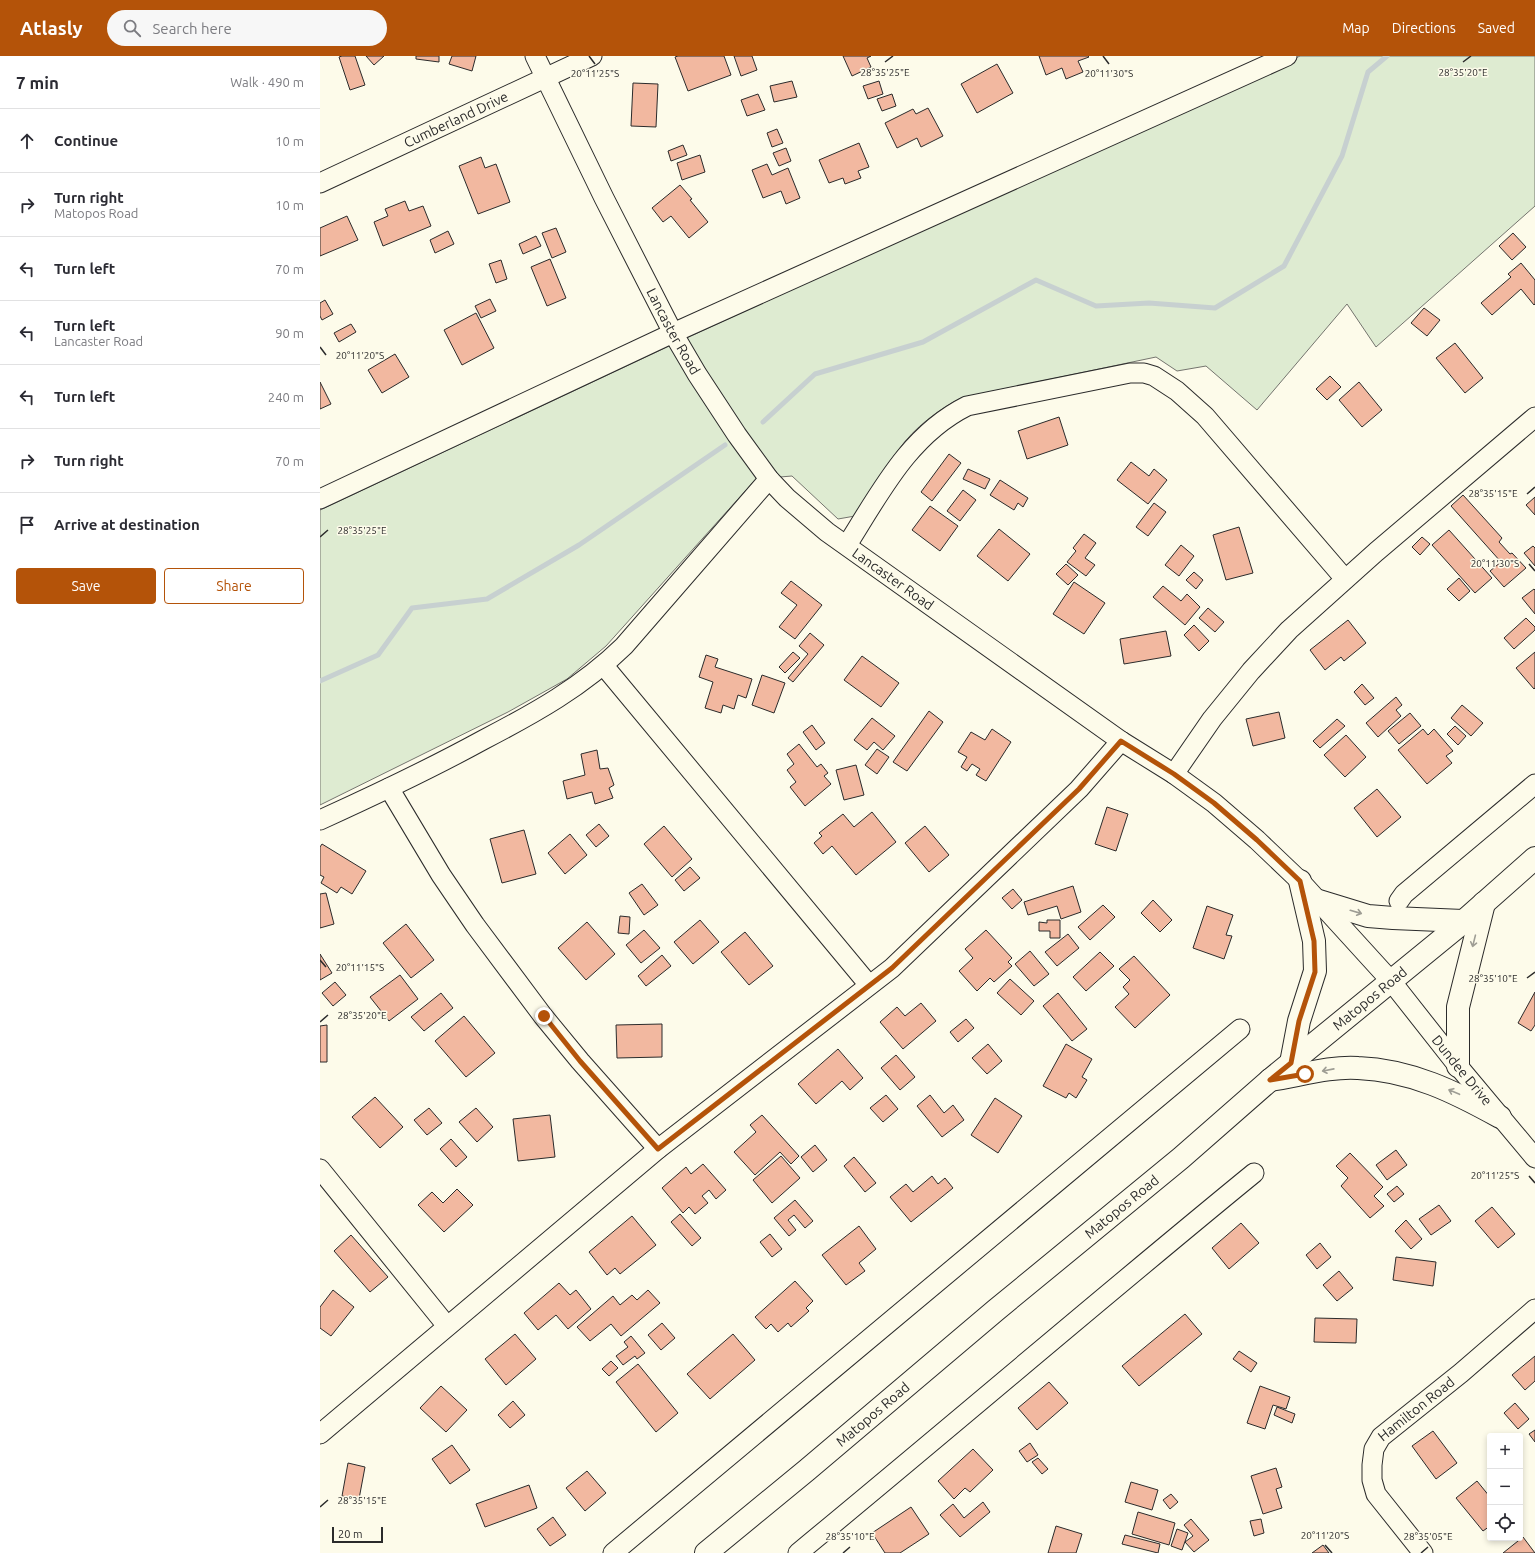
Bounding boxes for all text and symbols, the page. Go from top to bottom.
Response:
search box [107,10,387,46]
text: Atlasly [20,17,83,39]
icon: search [121,17,143,39]
text: Search here [153,20,232,37]
text: Map [1342,20,1370,36]
text: Directions [1392,20,1456,36]
text: Saved [1478,20,1515,36]
text: 28°35'25"E [860,67,910,78]
text: 28°35'20"E [1438,67,1488,78]
text: 20°11'25"S [571,68,619,79]
text: 20°11'30"S [1085,68,1133,79]
text: 7 min [16,73,59,92]
text: Walk · 490 m [230,75,304,89]
street label: Cumberland Drive [401,88,511,151]
icon: ahead [16,130,38,152]
text: Continue [54,132,118,149]
text: 10 m [275,134,304,148]
text: Turn right [54,189,124,206]
icon: right [16,194,38,216]
text: 10 m [275,198,304,212]
text: Matopos Road [54,206,138,220]
icon: left [16,258,38,280]
text: Turn left [54,260,115,277]
text: 70 m [275,262,304,276]
street label: Lancaster Road [643,285,703,377]
text: Turn left [54,317,115,334]
icon: left [16,322,38,344]
text: 90 m [275,326,304,340]
text: Lancaster Road [54,334,143,348]
text: 20°11'20"S [336,350,384,361]
icon: left [16,386,38,408]
text: Turn left [54,388,115,405]
text: 240 m [268,390,304,404]
icon: right [16,450,38,472]
text: Turn right [54,452,124,469]
text: 70 m [275,454,304,468]
text: 28°35'15"E [1468,488,1518,499]
icon: arrive [16,514,38,536]
text: Arrive at destination [54,516,200,533]
text: 28°35'25"E [337,525,387,536]
street label: Lancaster Road [849,545,937,613]
text: 20°11'30"S [1471,558,1519,569]
button: Save [16,568,156,604]
button: Share [164,568,304,604]
one-way arrow [1350,909,1363,916]
one-way arrow [1470,934,1478,947]
text: 20°11'15"S [336,962,384,973]
street label: Matopos Road [1329,963,1410,1033]
text: 28°35'10"E [1468,973,1518,984]
route end [535,1007,553,1025]
text: 28°35'20"E [337,1010,387,1021]
street label: Dundee Drive [1429,1032,1495,1109]
route start [1296,1065,1314,1083]
one-way arrow [1322,1066,1335,1074]
one-way arrow [1448,1088,1460,1096]
text: 20°11'25"S [1471,1170,1519,1181]
street label: Matopos Road [1081,1172,1162,1242]
street label: Hamilton Road [1375,1373,1458,1444]
street label: Matopos Road [833,1379,913,1450]
map controls [1487,1433,1523,1541]
button: + [1487,1433,1523,1469]
button: − [1487,1469,1523,1505]
text: 28°35'15"E [337,1495,387,1506]
button: locate [1487,1505,1523,1541]
scale bar [332,1525,383,1544]
text: 20 m [338,1528,362,1540]
text: 20°11'20"S [1301,1530,1349,1541]
text: 28°35'10"E [825,1531,875,1542]
text: 28°35'05"E [1403,1531,1453,1542]

